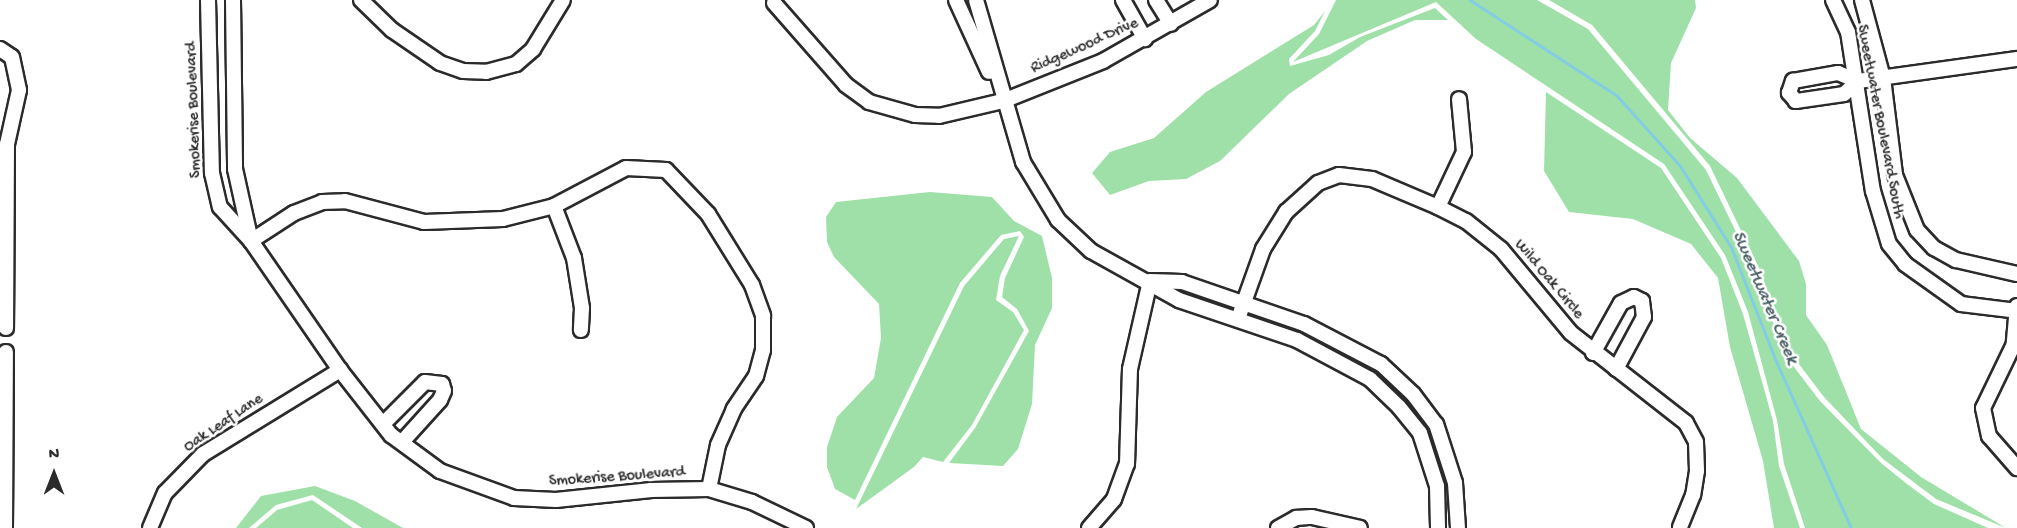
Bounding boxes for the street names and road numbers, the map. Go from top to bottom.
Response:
street label: Ridgewood Drive [1028,15,1142,79]
street label: Sweetwater Boulevard South [1851,23,1907,221]
street label: Smokerise Boulevard [183,42,207,178]
street label: Wild Oak Circle [1509,236,1587,324]
street label: Oak Leaf Lane [181,390,267,458]
street label: Smokerise Boulevard [548,464,686,492]

